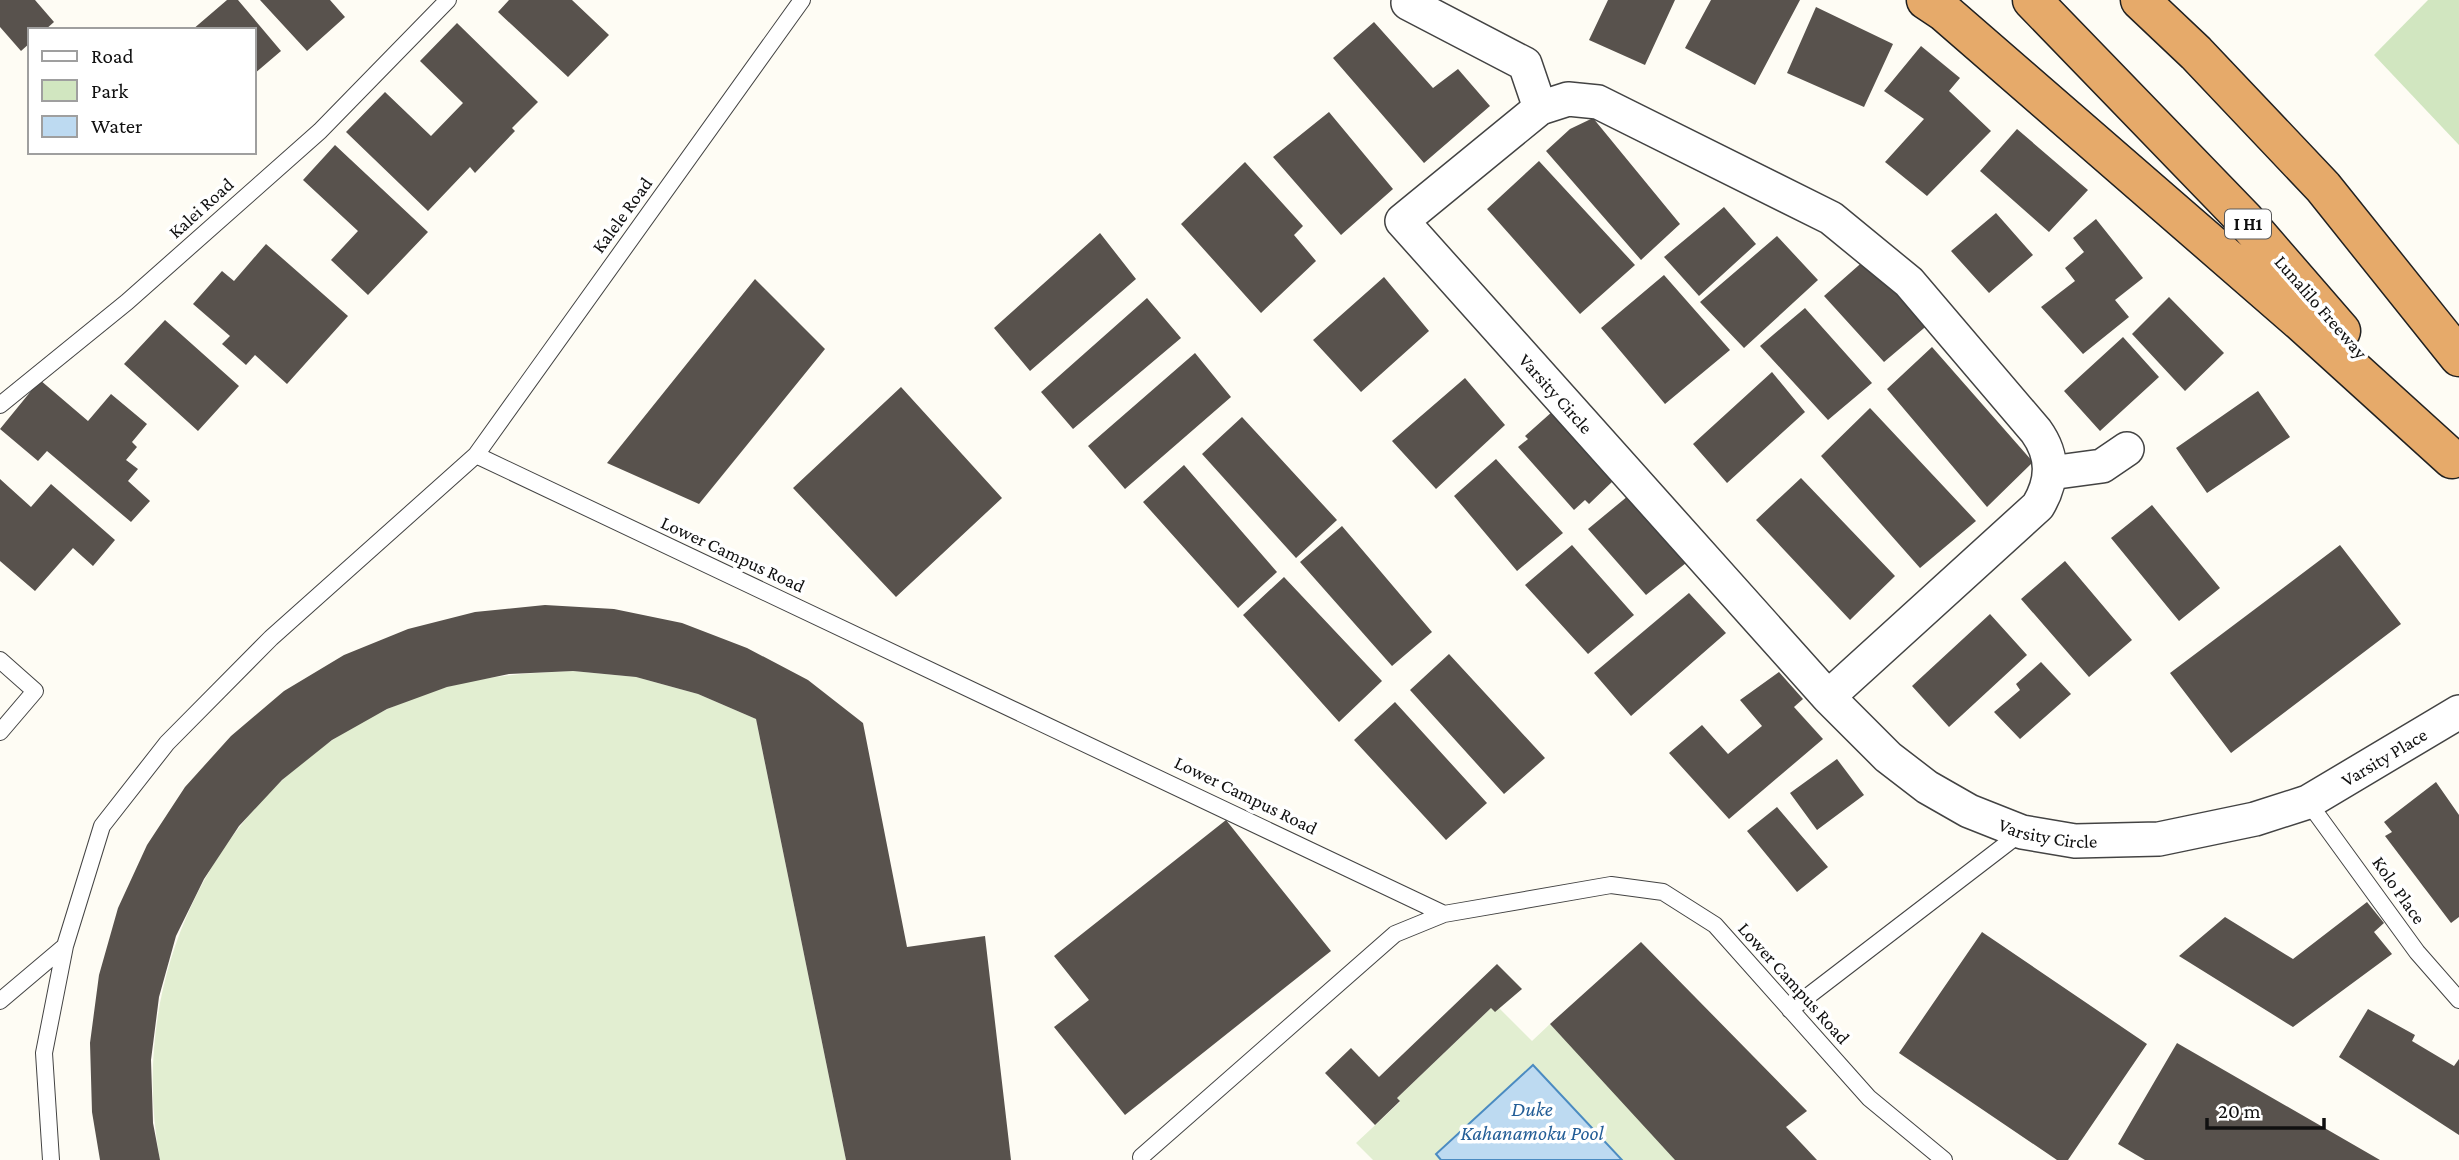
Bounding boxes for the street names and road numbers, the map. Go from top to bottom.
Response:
street label: Kalei Road [164,173,238,243]
street label: Kalele Road [588,173,656,257]
road number: I H1 [2225,210,2271,238]
street label: Lunalilo Freeway [2270,251,2372,363]
street label: Varsity Circle [1515,349,1597,438]
street label: Lower Campus Road [658,511,808,597]
street label: Varsity Place [2337,723,2431,790]
street label: Lower Campus Road [1171,751,1321,839]
street label: Varsity Circle [1996,813,2097,852]
street label: Kolo Place [2368,852,2430,928]
street label: Lower Campus Road [1734,918,1854,1048]

